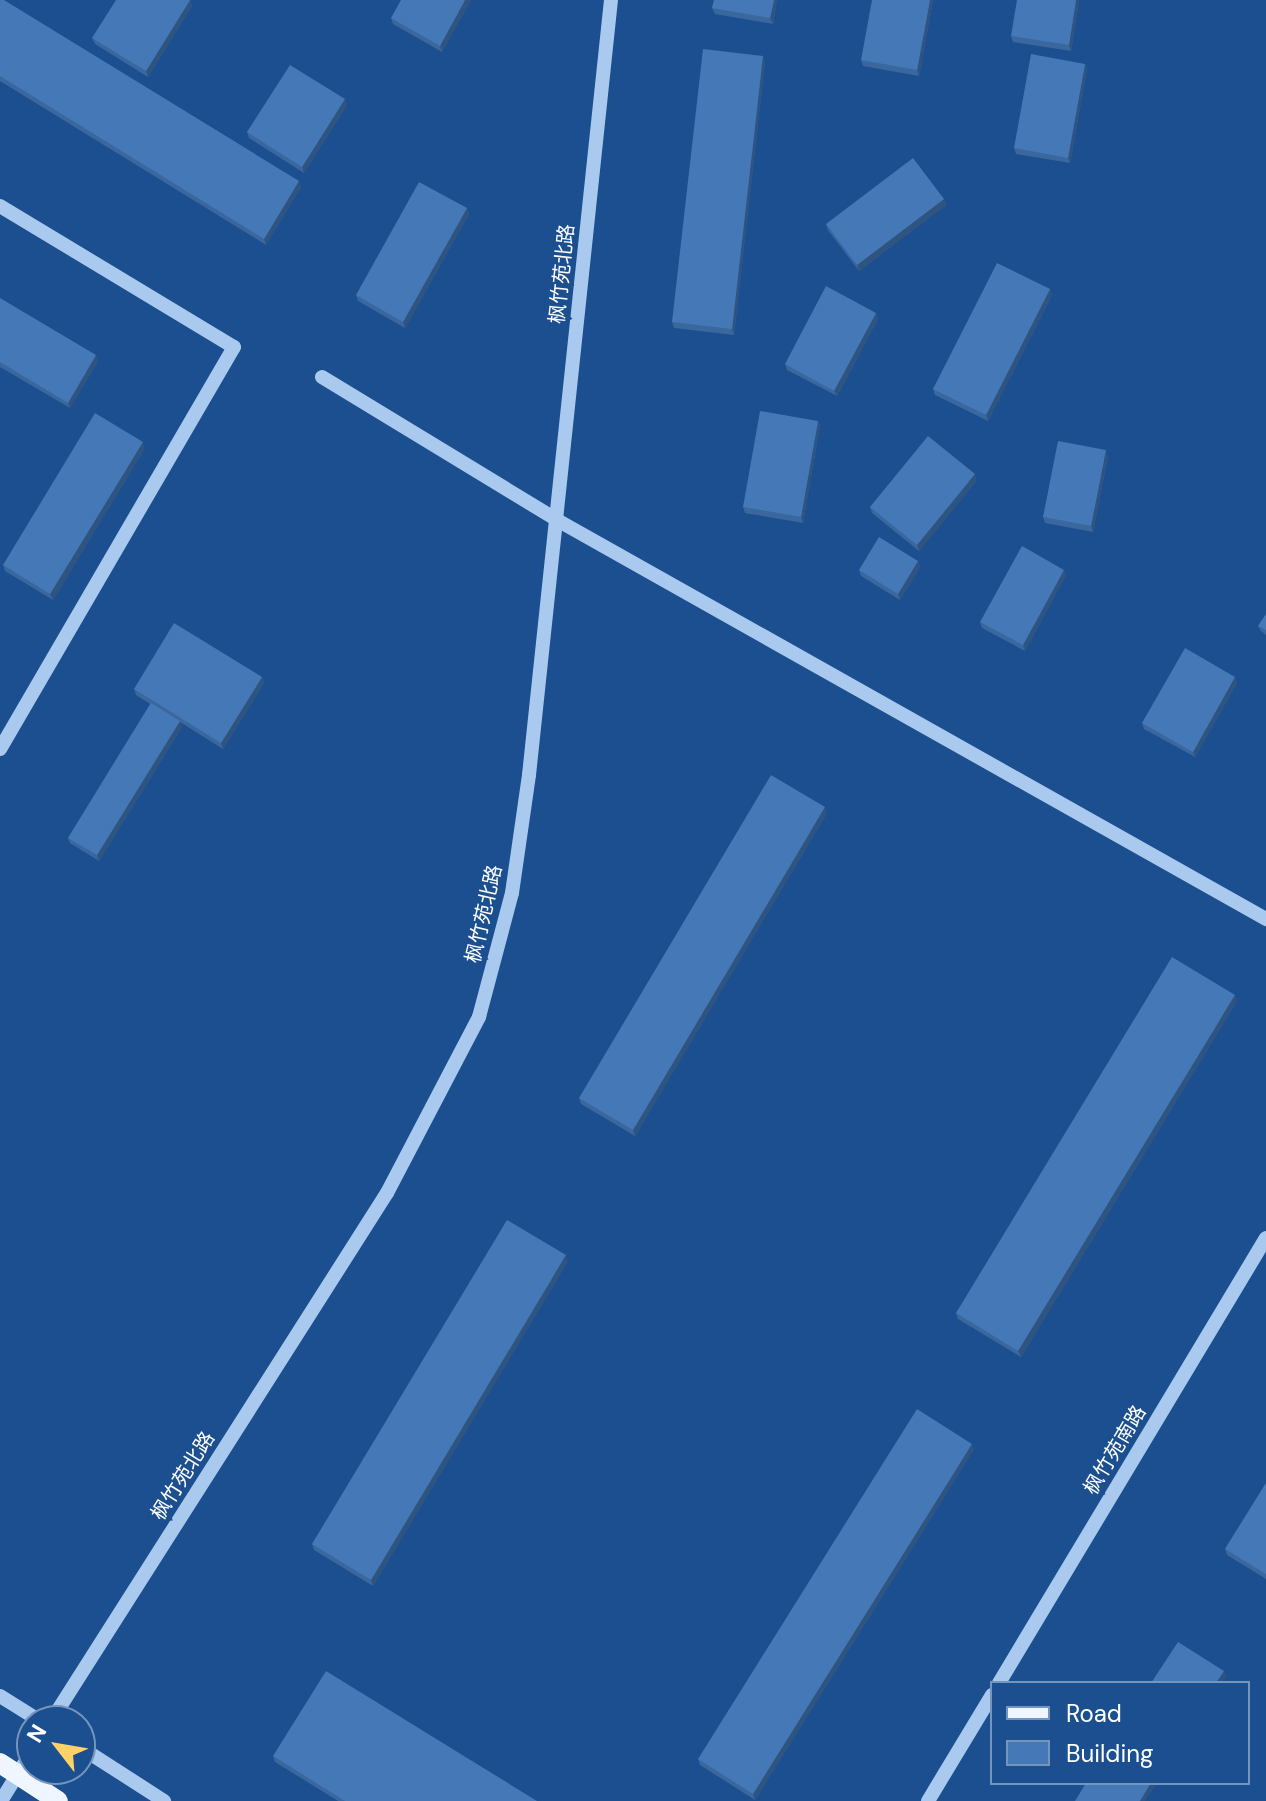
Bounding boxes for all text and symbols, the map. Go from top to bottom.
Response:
street label: 枫竹苑北路 [545,223,579,325]
street label: 枫竹苑北路 [461,863,507,965]
street label: 枫竹苑南路 [1079,1401,1151,1499]
street label: 枫竹苑北路 [146,1427,220,1525]
legend [990,1681,1250,1785]
text: Road [1066,1698,1122,1729]
north arrow [16,1705,96,1785]
text: N [20,1719,53,1748]
text: Building [1066,1738,1153,1769]

